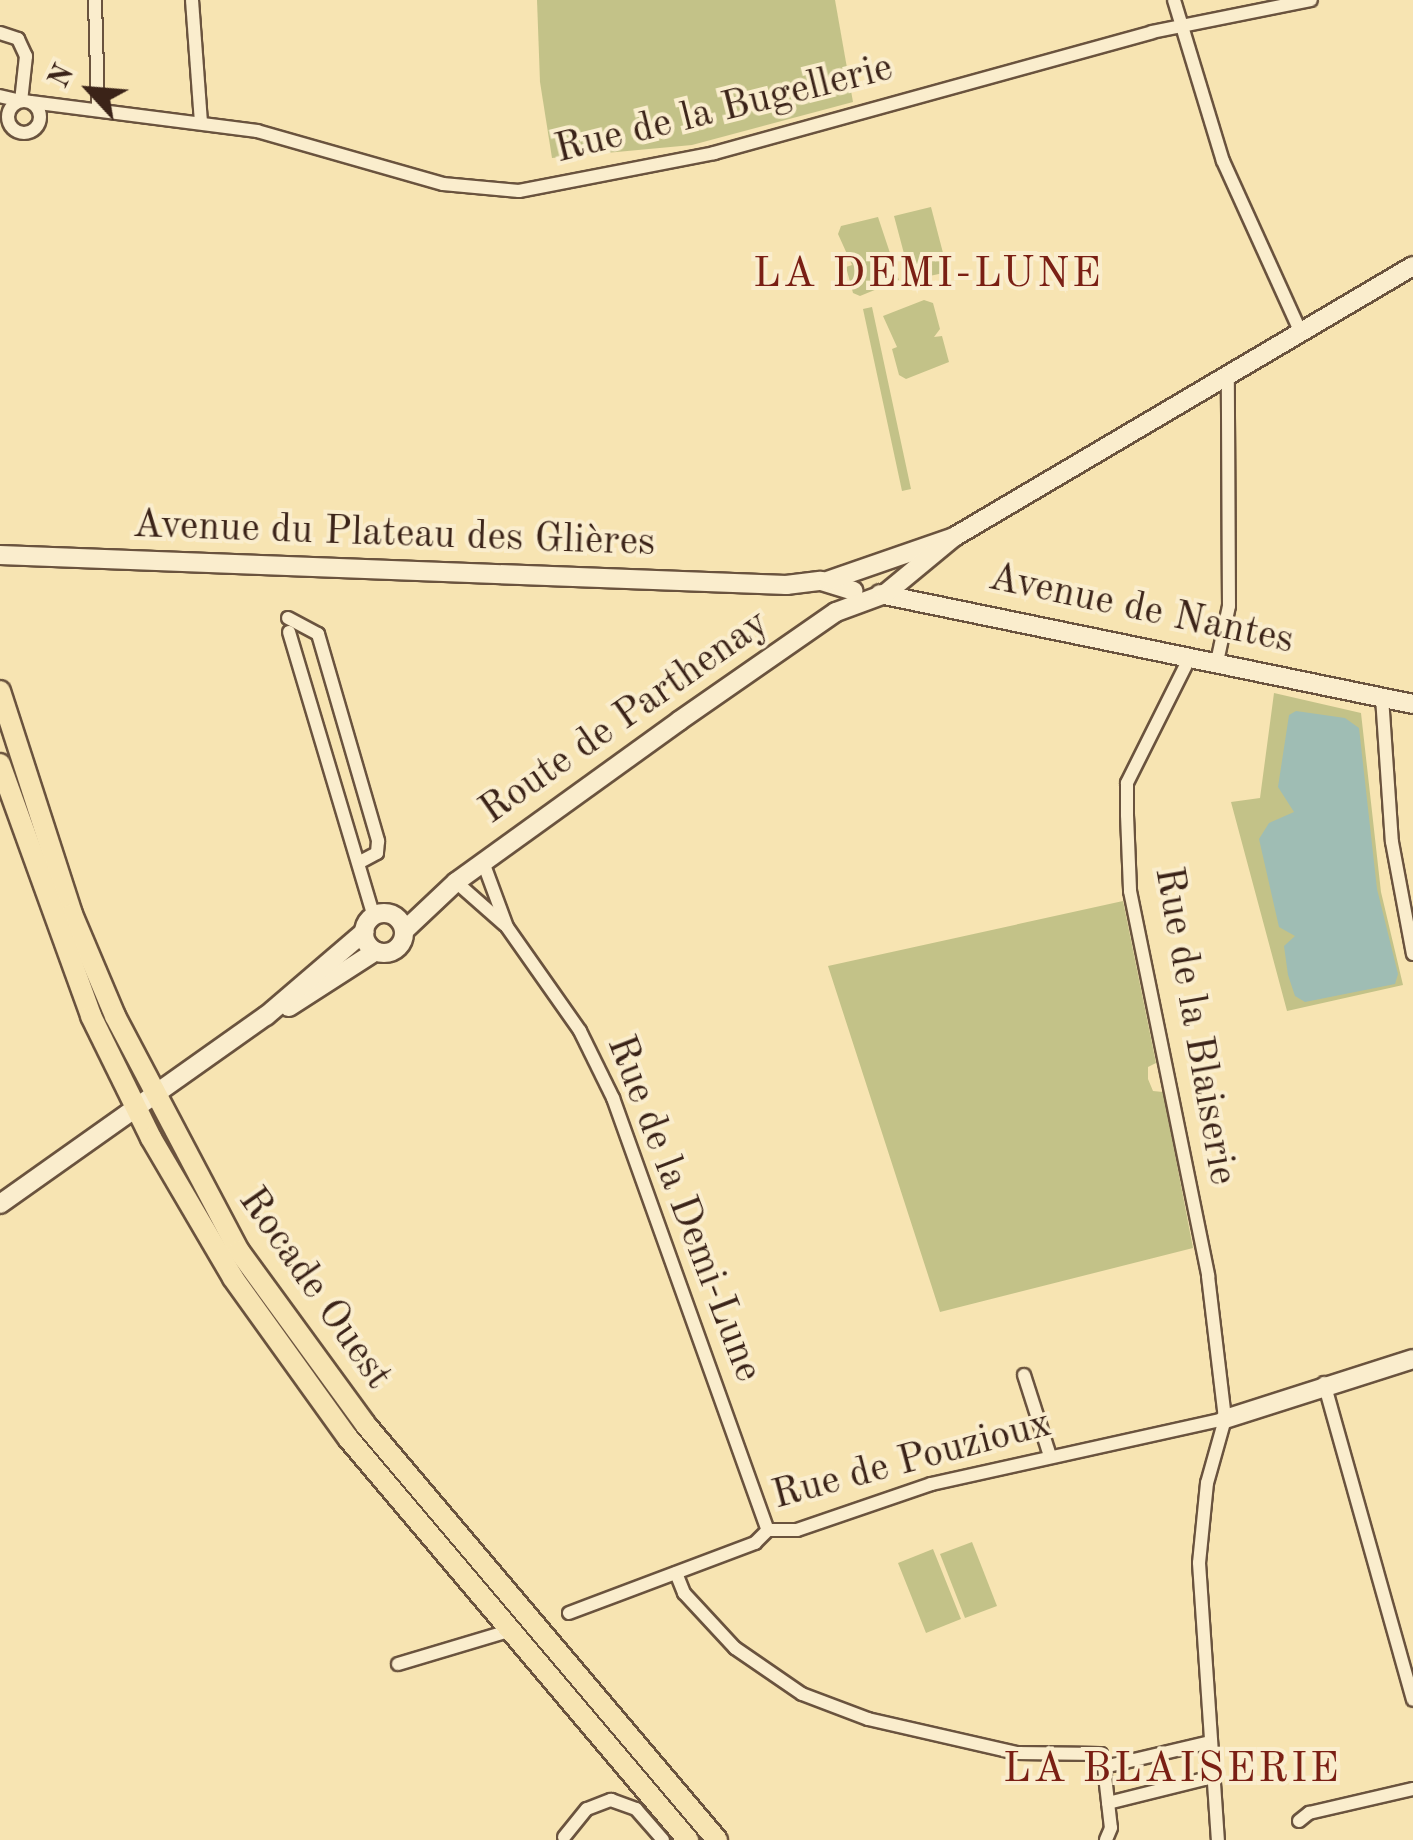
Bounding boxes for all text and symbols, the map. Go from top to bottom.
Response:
north arrow [40,40,140,140]
street label: Rue de la Bugellerie [550,45,898,175]
text: N [46,61,80,93]
district label: LA DEMI-LUNE [753,250,1103,300]
street label: Avenue du Plateau des Glières [132,502,656,568]
street label: Avenue de Nantes [984,554,1298,666]
street label: Route de Parthenay [471,600,779,836]
street label: Rue de la Blaiserie [1142,863,1246,1189]
street label: Rue de la Demi-Lune [595,1029,771,1389]
street label: Rocade Ouest [227,1179,401,1399]
street label: Rue de Pouzioux [767,1401,1057,1521]
district label: LA BLAISERIE [1003,1745,1341,1795]

